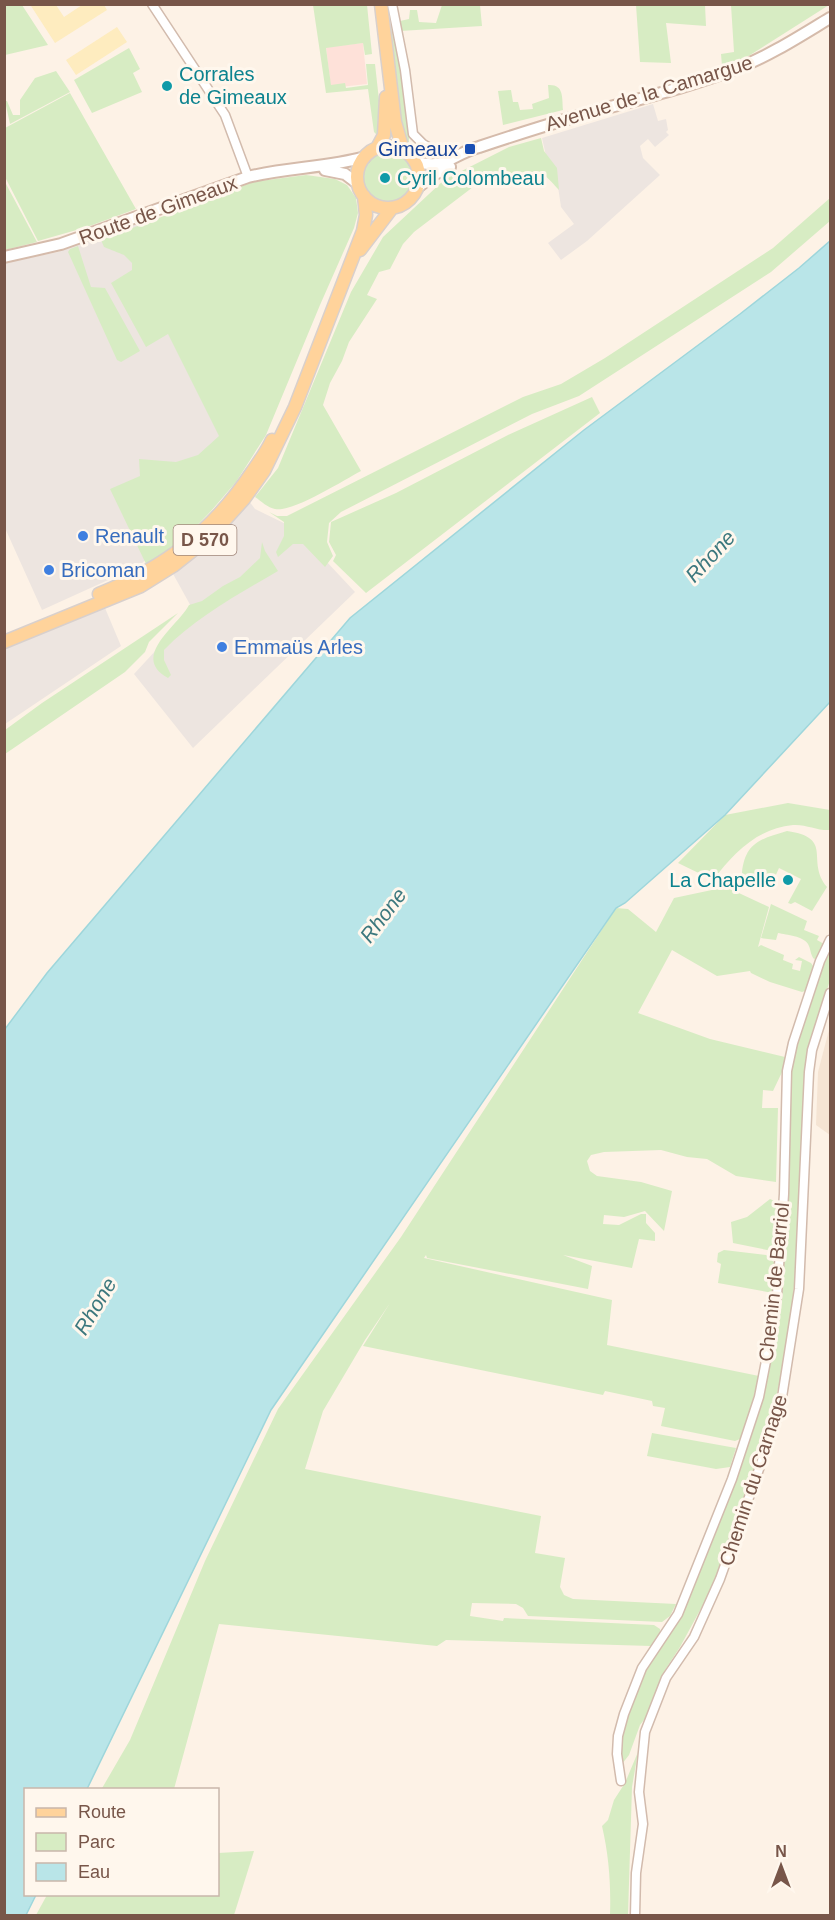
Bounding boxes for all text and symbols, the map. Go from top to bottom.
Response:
street label: Avenue de la Camargue [543,51,755,135]
place label: Corrales de Gimeaux [179,63,287,108]
marker: Corrales de Gimeaux [160,79,174,93]
place label: Gimeaux [378,138,458,160]
marker: Gimeaux [463,142,477,156]
place label: Cyril Colombeau [397,167,545,189]
street label: Route de Gimeaux [76,171,240,249]
marker: Cyril Colombeau [378,171,392,185]
place label: Renault [95,525,164,547]
road number: D 570 [174,525,236,555]
water label: Rhone [680,526,740,586]
marker: Renault [76,529,90,543]
place label: Bricoman [61,559,145,581]
marker: Bricoman [42,563,56,577]
place label: Emmaüs Arles [234,636,363,658]
marker: Emmaüs Arles [215,640,229,654]
place label: La Chapelle [669,869,776,891]
marker: La Chapelle [781,873,795,887]
water label: Rhone [355,883,411,947]
street label: Chemin de Barriol [755,1201,793,1363]
water label: Rhone [69,1274,121,1338]
street label: Chemin du Carnage [715,1391,791,1569]
legend [24,1788,219,1896]
text: Route [78,1802,126,1822]
text: Parc [78,1832,115,1852]
north arrow [751,1836,811,1896]
text: N [775,1843,787,1860]
text: Eau [78,1862,110,1882]

